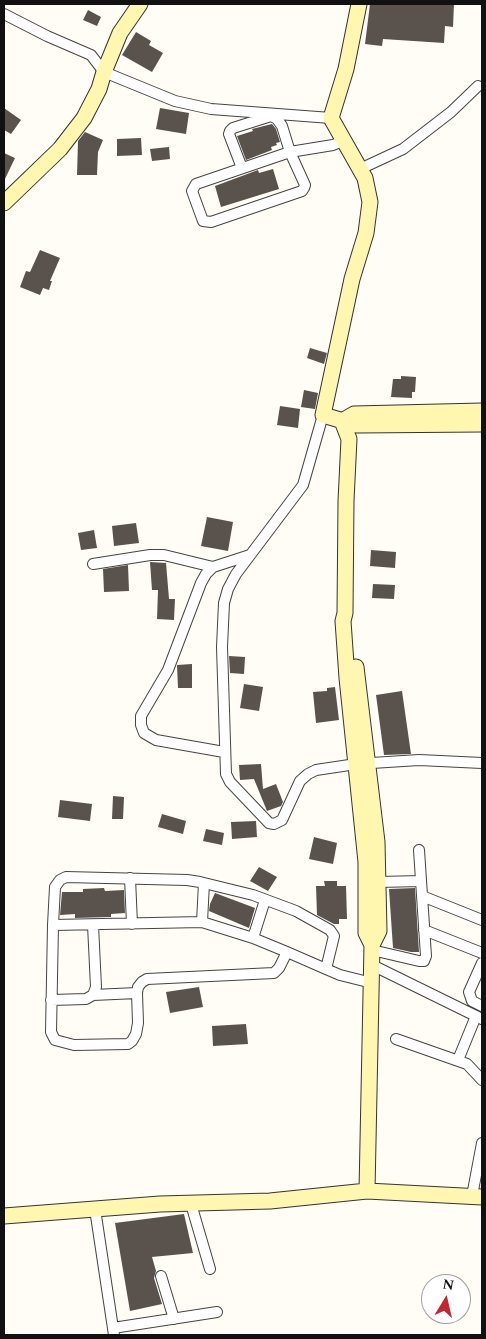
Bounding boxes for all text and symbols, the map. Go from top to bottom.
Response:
text: N [441,1273,456,1296]
north arrow [421,1274,471,1324]

